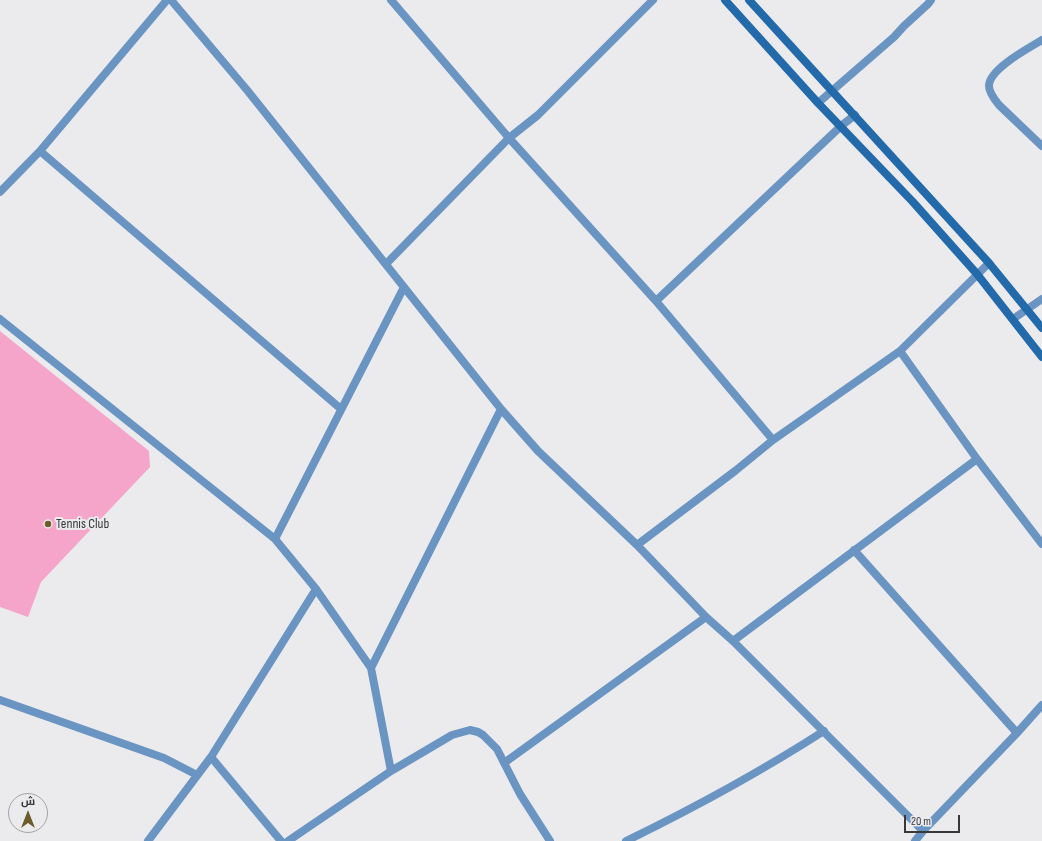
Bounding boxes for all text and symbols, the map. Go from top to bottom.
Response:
place label: Tennis Club [56,516,109,532]
marker: Tennis Club [43,519,53,529]
north arrow [8,793,48,833]
text: ش [21,795,35,808]
scale bar [906,807,962,833]
text: 20 m [911,814,931,829]

